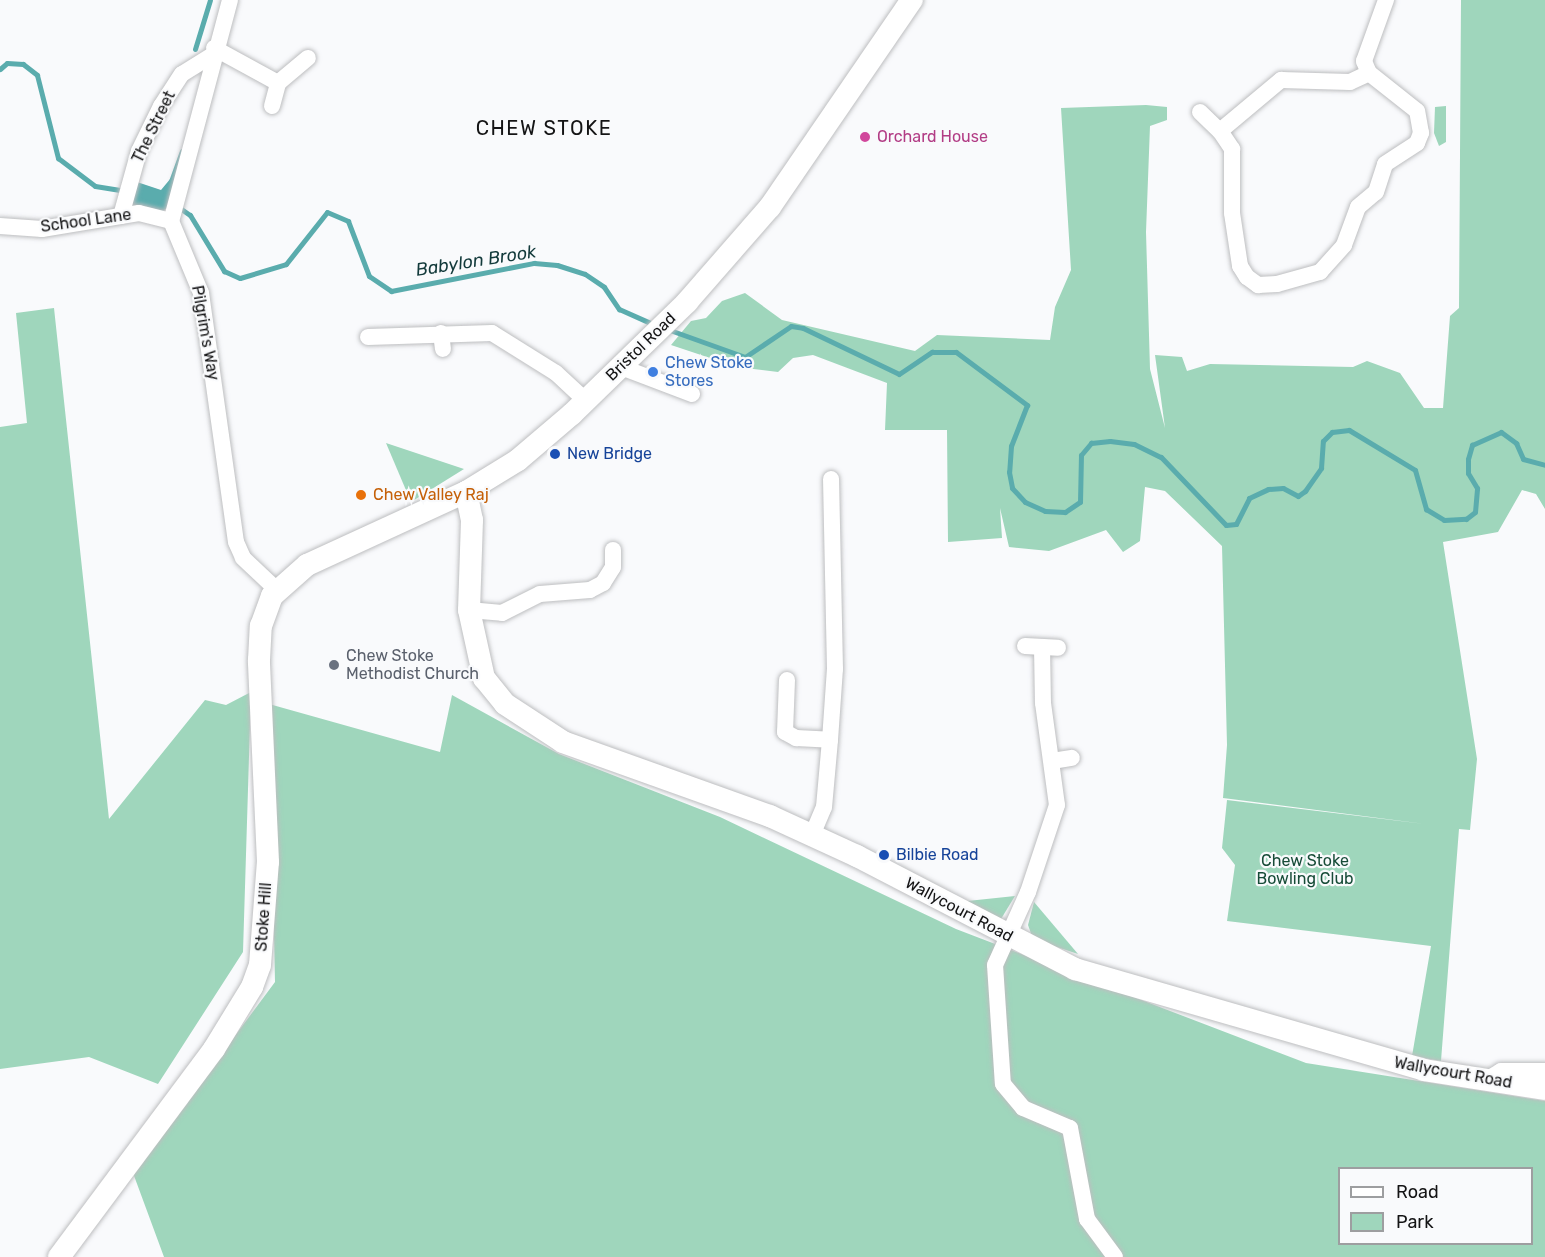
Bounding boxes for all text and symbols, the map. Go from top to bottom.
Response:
street label: The Street [128,88,180,166]
district label: CHEW STOKE [476,116,612,140]
place label: Orchard House [877,127,988,147]
marker: Orchard House [858,130,872,144]
street label: School Lane [40,205,132,237]
water label: Babylon Brook [414,241,538,281]
street label: Pilgrim's Way [187,284,223,382]
street label: Bristol Road [602,309,680,385]
place label: Chew Stoke Stores [665,353,753,391]
marker: Chew Stoke Stores [646,365,660,379]
place label: New Bridge [567,444,652,464]
marker: New Bridge [548,447,562,461]
place label: Chew Valley Raj [373,485,490,505]
marker: Chew Valley Raj [354,488,368,502]
place label: Chew Stoke Methodist Church [346,646,479,684]
marker: Chew Stoke Methodist Church [327,658,341,672]
place label: Bilbie Road [896,845,979,865]
marker: Bilbie Road [877,848,891,862]
park label: Chew Stoke Bowling Club [1256,851,1354,889]
street label: Wallycourt Road [902,873,1016,947]
street label: Stoke Hill [252,882,276,952]
street label: Wallycourt Road [1393,1053,1513,1093]
legend [1338,1167,1533,1245]
text: Road [1396,1181,1439,1203]
text: Park [1396,1211,1433,1233]

